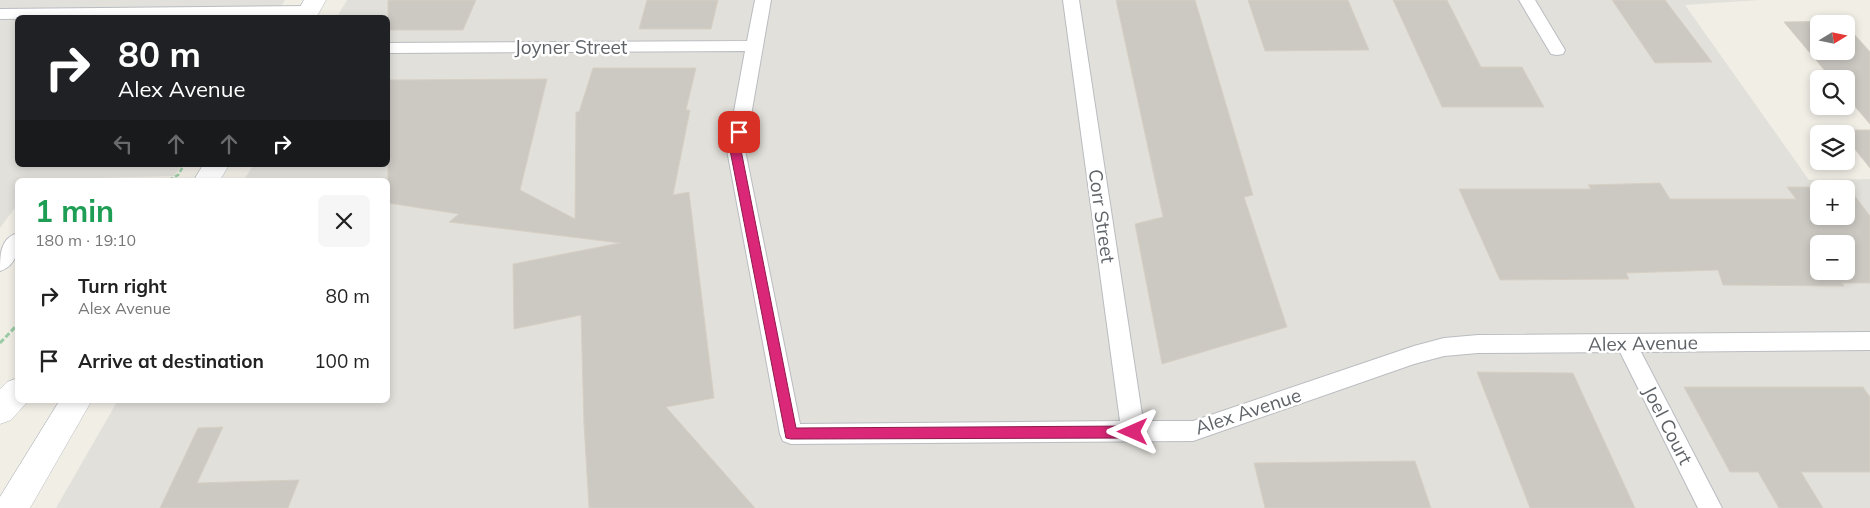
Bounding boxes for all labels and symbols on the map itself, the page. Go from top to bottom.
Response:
north arrow [1810,15,1855,60]
street label: Joyner Street [515,35,628,59]
pin [718,111,760,153]
street label: Corr Street [1084,168,1121,265]
street label: Alex Avenue [1588,330,1698,356]
street label: Joel Court [1638,382,1698,469]
street label: Alex Avenue [1192,383,1304,439]
position arrow [1106,405,1158,457]

